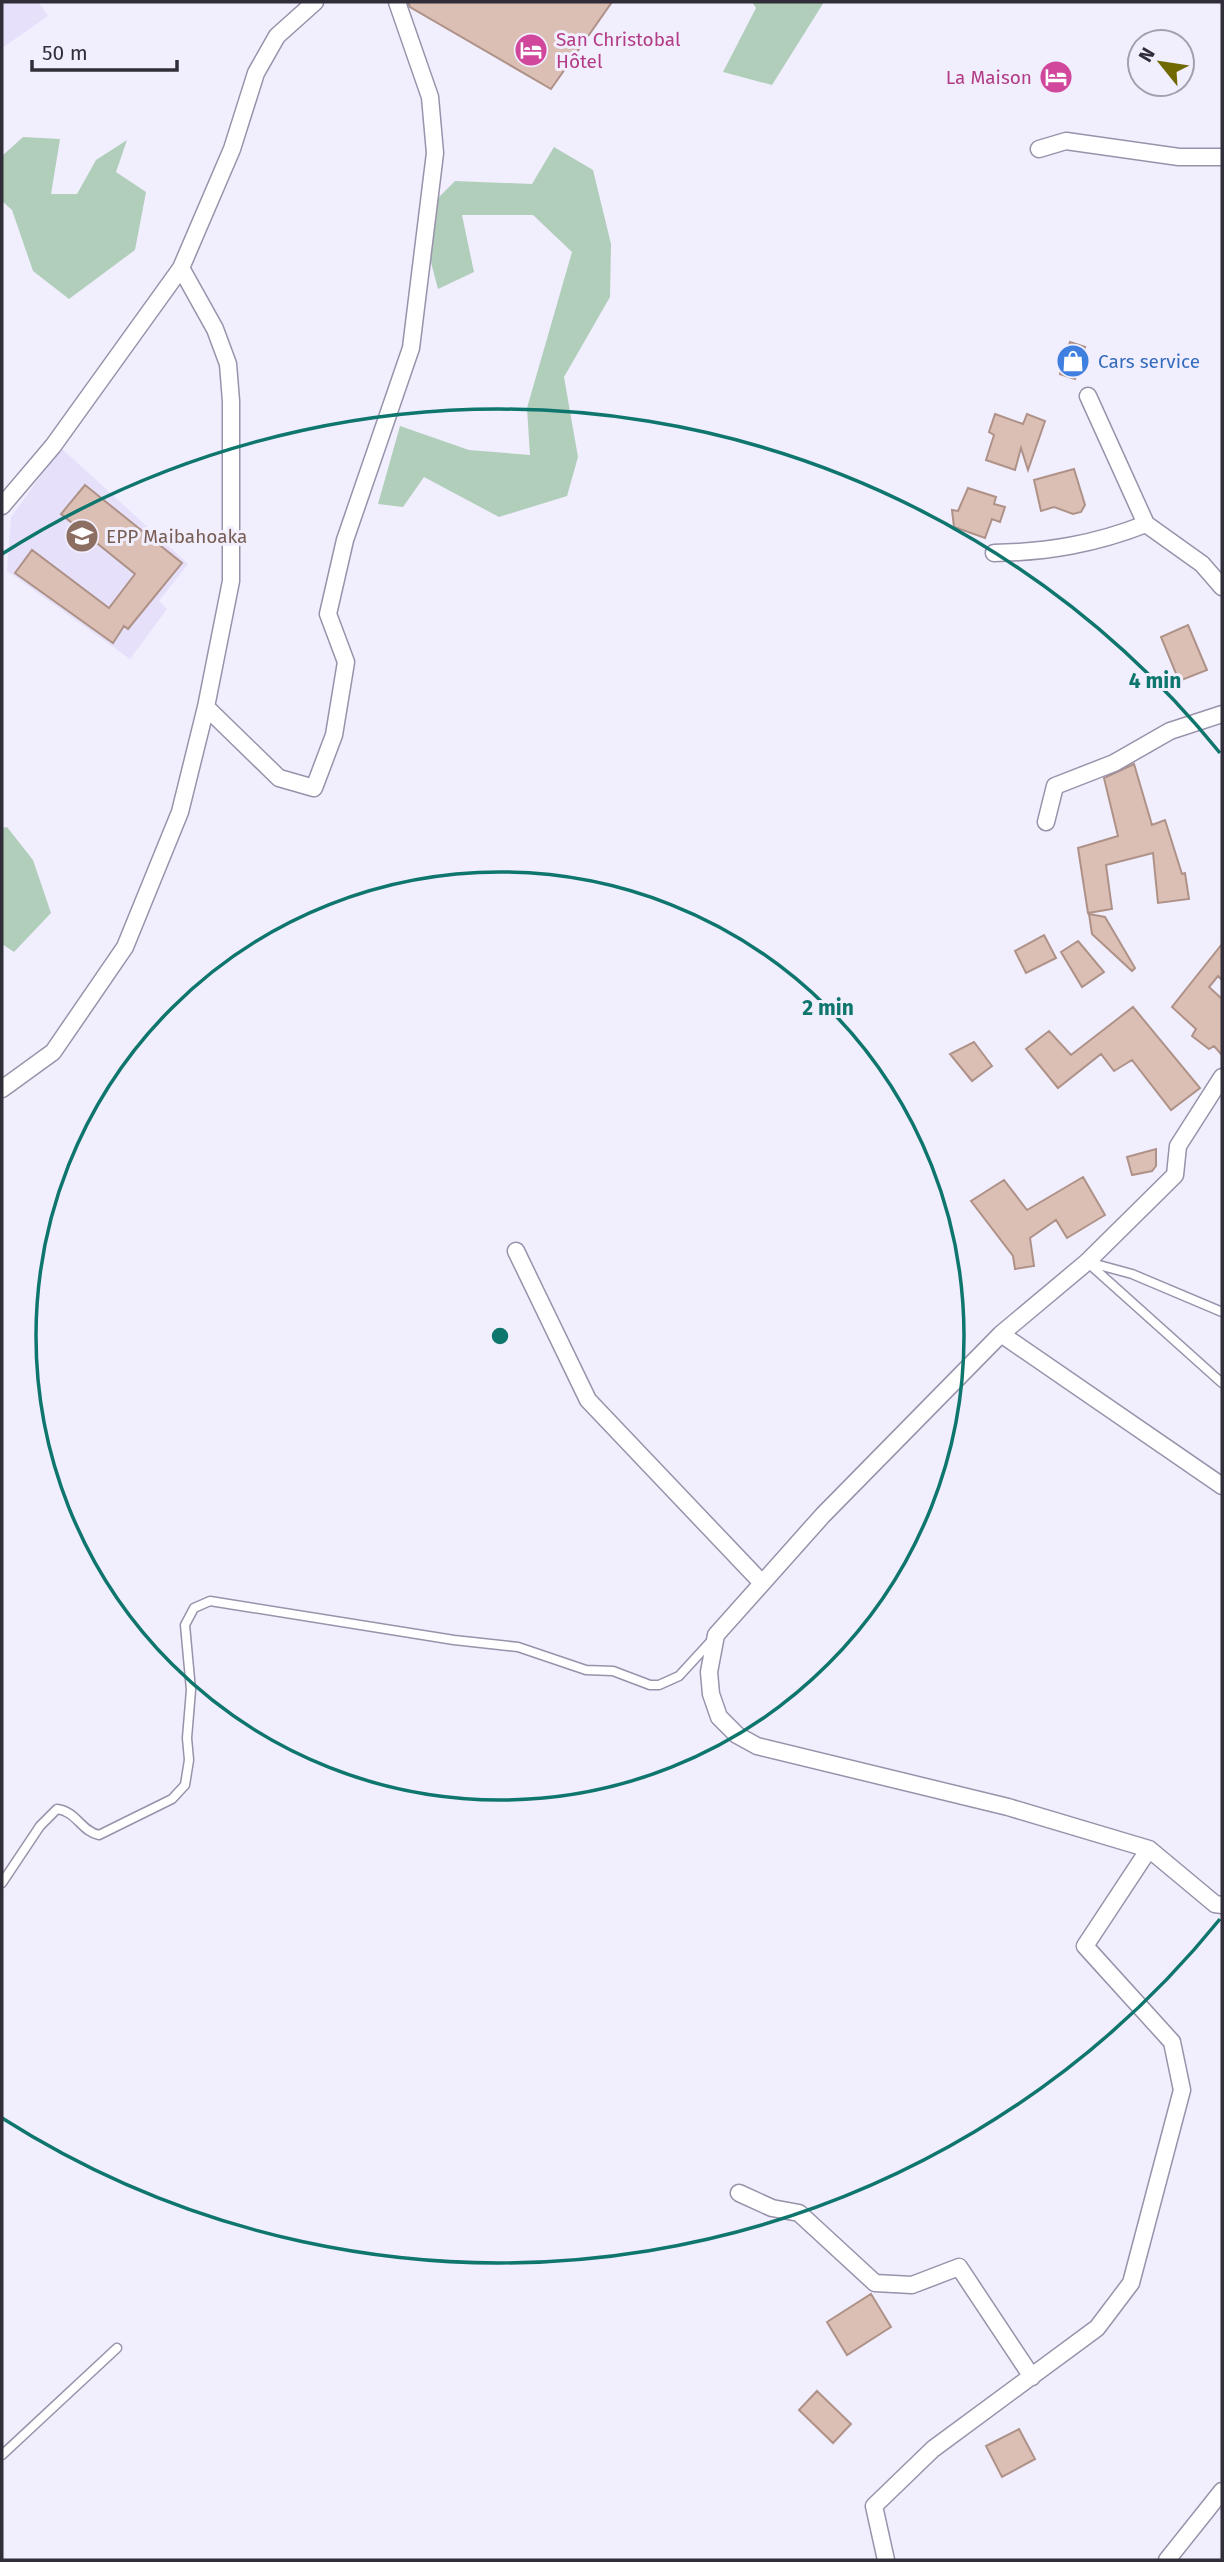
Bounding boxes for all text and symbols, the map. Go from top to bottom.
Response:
scale bar [32,28,177,72]
place label: San Christobal Hôtel [556,28,681,73]
north arrow [1126,28,1196,98]
hotel icon: San Christobal Hôtel [512,31,550,69]
text: 50 m [42,40,88,66]
text: N [1134,44,1160,66]
hotel icon: La Maison [1037,58,1075,96]
place label: La Maison [946,66,1032,89]
shop icon: Cars service [1054,342,1092,380]
place label: Cars service [1098,350,1200,373]
school or university icon: EPP Maibahoaka [63,517,101,555]
place label: EPP Maibahoaka [106,525,247,548]
text: 4 min [1129,668,1181,694]
text: 2 min [802,995,854,1021]
centre of rings [488,1324,512,1348]

